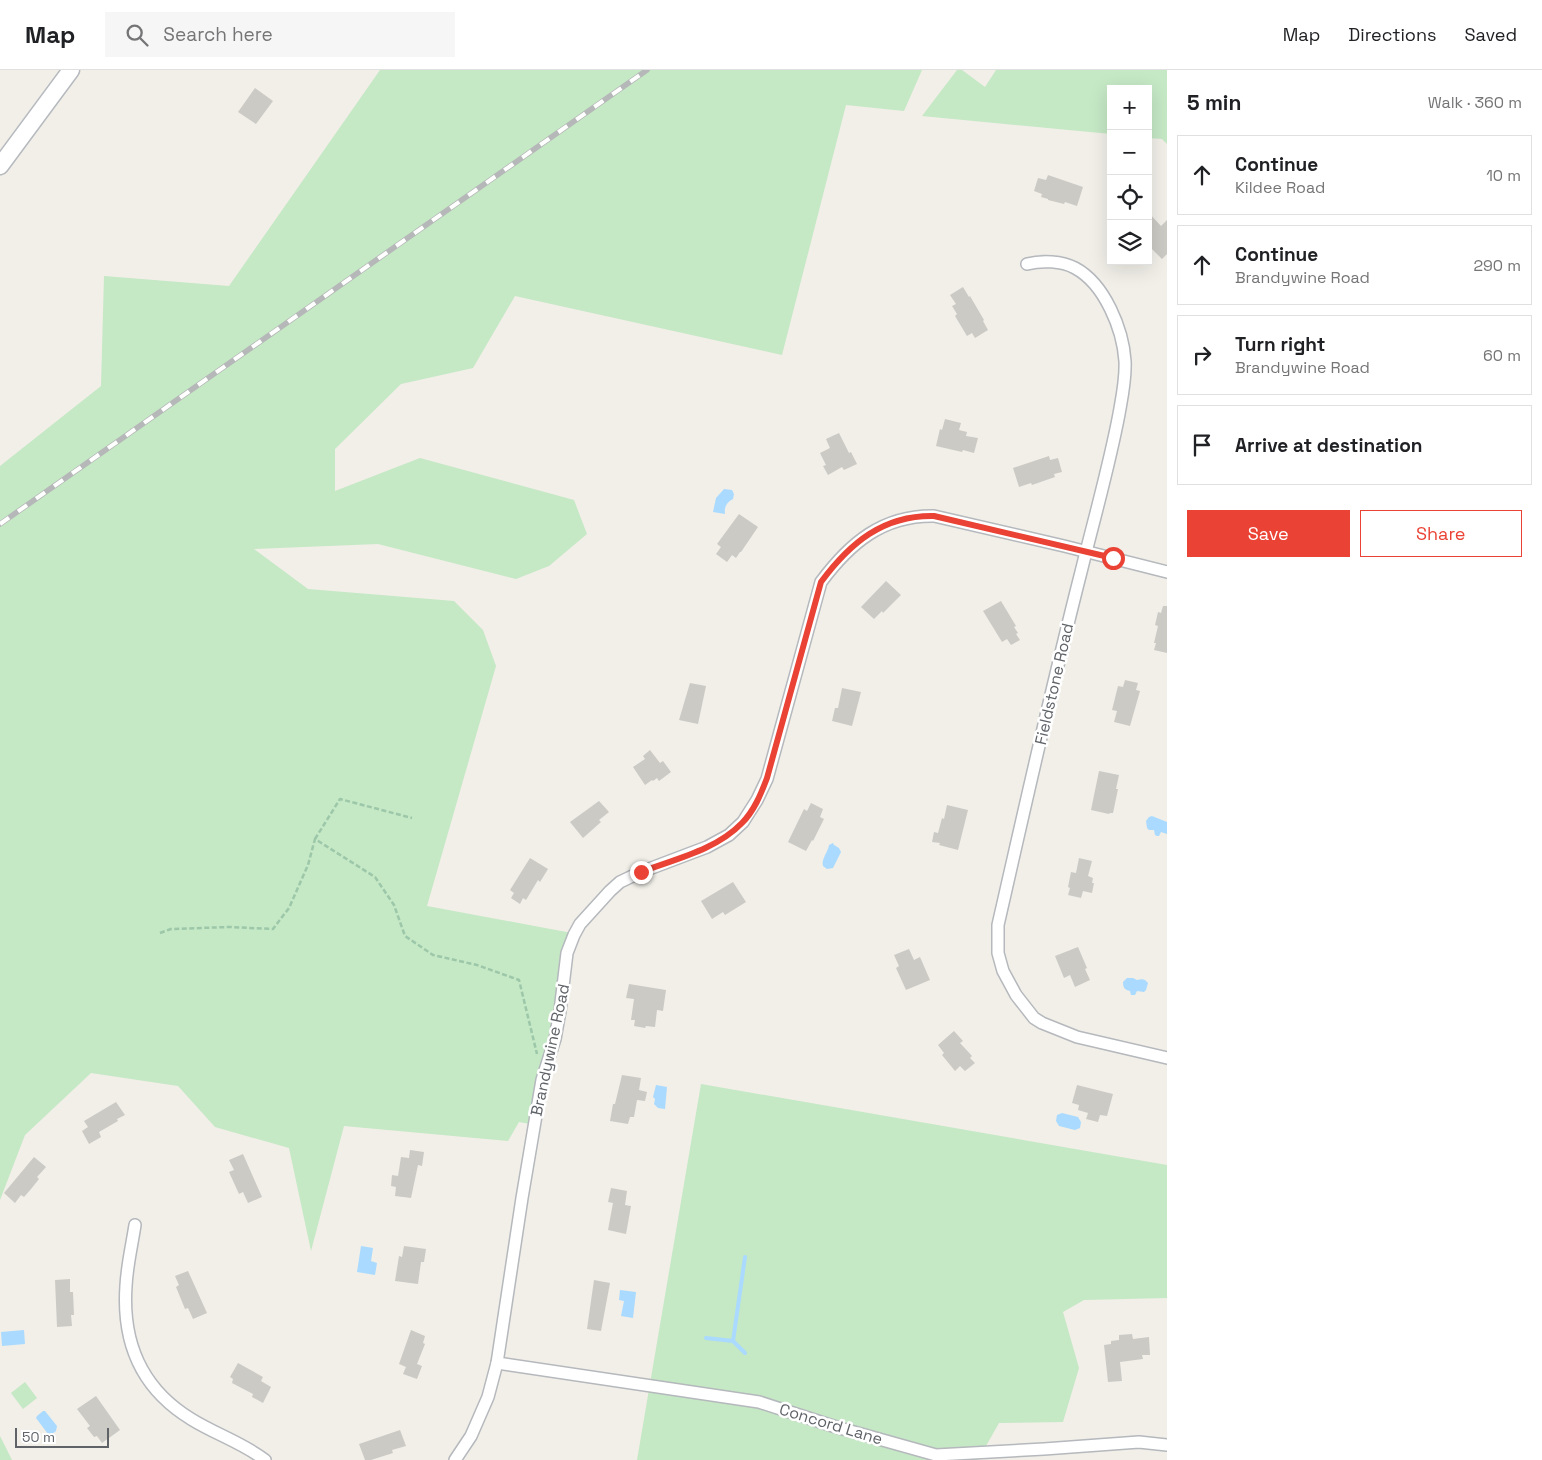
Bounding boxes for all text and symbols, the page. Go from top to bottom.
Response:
search box [105,12,455,57]
text: Map [25,19,75,50]
icon: search [123,21,151,49]
text: Search here [163,22,273,47]
text: Map [1283,23,1320,46]
text: Directions [1348,23,1437,46]
text: Saved [1465,23,1517,46]
map controls [1107,85,1152,265]
button: + [1107,85,1152,130]
text: 5 min [1187,89,1241,116]
text: Walk · 360 m [1428,92,1522,113]
button: − [1107,130,1152,175]
text: Continue [1235,152,1318,177]
icon: ahead [1188,161,1216,189]
text: 10 m [1486,165,1521,186]
button: locate [1107,175,1152,220]
text: Kildee Road [1235,177,1325,198]
button: layers [1107,220,1152,265]
text: Continue [1235,242,1318,267]
icon: ahead [1188,251,1216,279]
text: 290 m [1473,255,1521,276]
text: Brandywine Road [1235,267,1370,288]
text: Turn right [1235,332,1325,357]
icon: right [1188,341,1216,369]
text: 60 m [1483,345,1521,366]
text: Brandywine Road [1235,357,1370,378]
icon: arrive [1188,431,1216,459]
text: Arrive at destination [1235,433,1423,458]
button: Save [1187,510,1350,557]
button: Share [1360,510,1522,557]
route start [1102,547,1125,570]
street label: Fieldstone Road [1030,621,1078,747]
route end [630,861,653,884]
street label: Brandywine Road [526,982,574,1118]
street label: Concord Lane [777,1398,885,1450]
scale bar [15,1425,109,1448]
text: 50 m [22,1428,55,1446]

